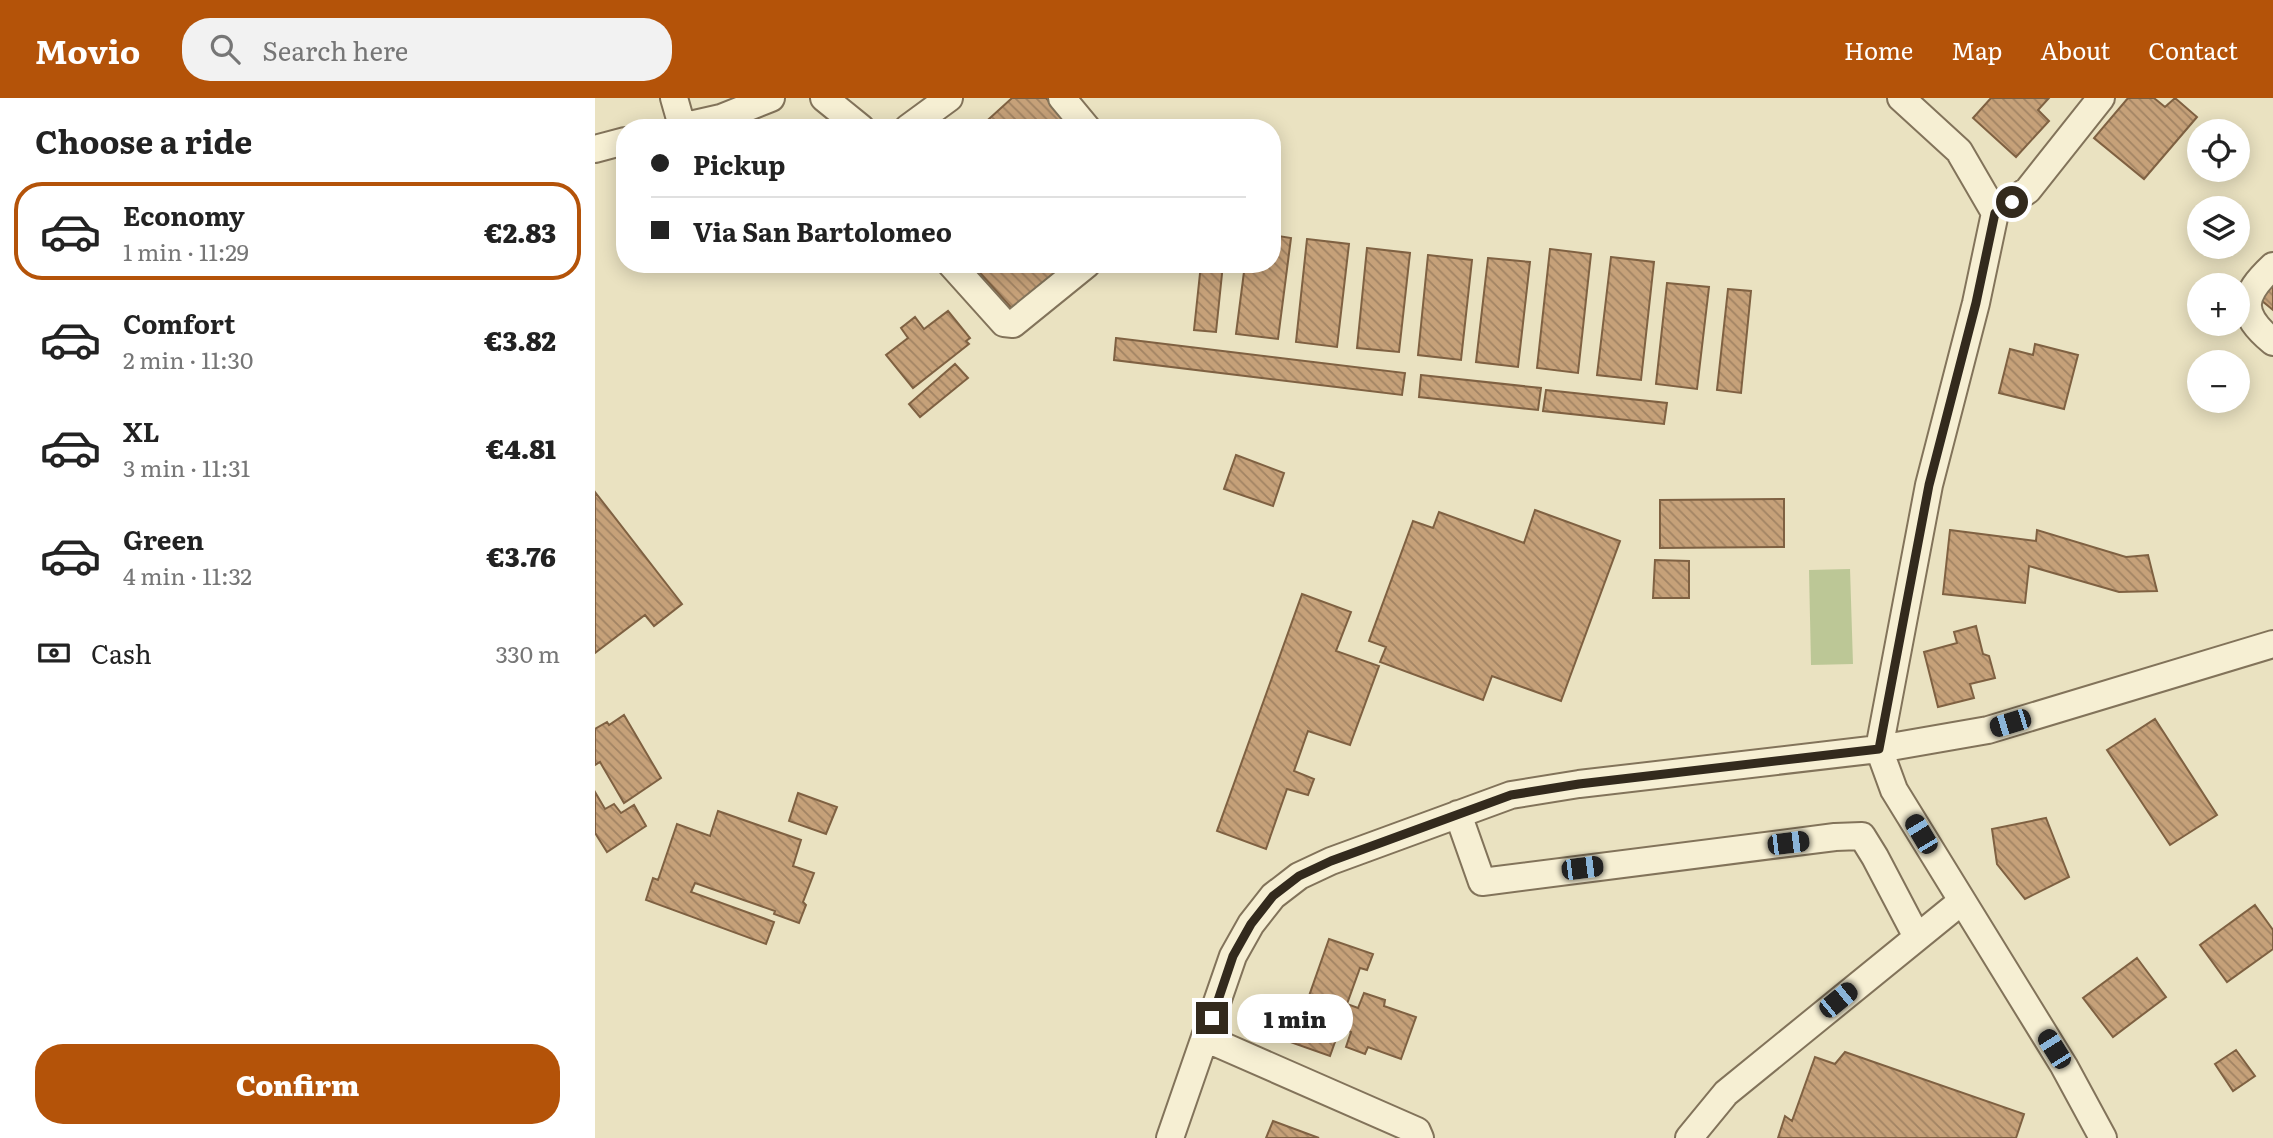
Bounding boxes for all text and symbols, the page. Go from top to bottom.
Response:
search box [182,18,672,81]
text: Movio [35,25,140,74]
icon: search [206,30,244,68]
text: Search here [262,30,408,69]
text: Home [1844,32,1913,67]
text: Map [1951,32,2002,67]
text: About [2040,32,2110,67]
text: Contact [2148,32,2238,67]
text: Choose a ride [35,116,252,164]
map controls [2187,119,2250,413]
button: locate [2187,119,2250,182]
text: Pickup [693,144,785,183]
route start [1996,186,2028,218]
text: Economy [123,195,245,234]
button: layers [2187,196,2250,259]
icon: car [39,200,102,263]
text: Via San Bartolomeo [693,211,952,250]
text: €2.83 [484,212,556,251]
text: 1 min · 11:29 [123,234,249,268]
button: + [2187,273,2250,336]
text: Comfort [123,303,235,342]
icon: car [39,308,102,371]
text: €3.82 [484,320,556,359]
text: 2 min · 11:30 [123,342,253,376]
button: − [2187,350,2250,413]
text: XL [123,411,160,450]
icon: car [39,416,102,479]
text: €4.81 [486,428,556,467]
text: 3 min · 11:31 [123,450,250,484]
text: Green [123,519,204,558]
icon: car [39,524,102,587]
text: €3.76 [487,536,556,575]
text: 4 min · 11:32 [123,558,252,592]
text: Cash [91,633,152,672]
icon: cash [35,634,73,672]
text: 330 m [496,636,560,670]
car [1987,707,2034,739]
car [1902,811,1941,857]
car [1766,830,1811,856]
car [1560,855,1605,881]
car [1816,979,1861,1021]
callout: 1 min [1237,993,1352,1042]
text: 1 min [1264,1001,1326,1035]
route end [1196,1002,1228,1034]
car [2034,1026,2075,1072]
button: Confirm [35,1044,560,1124]

